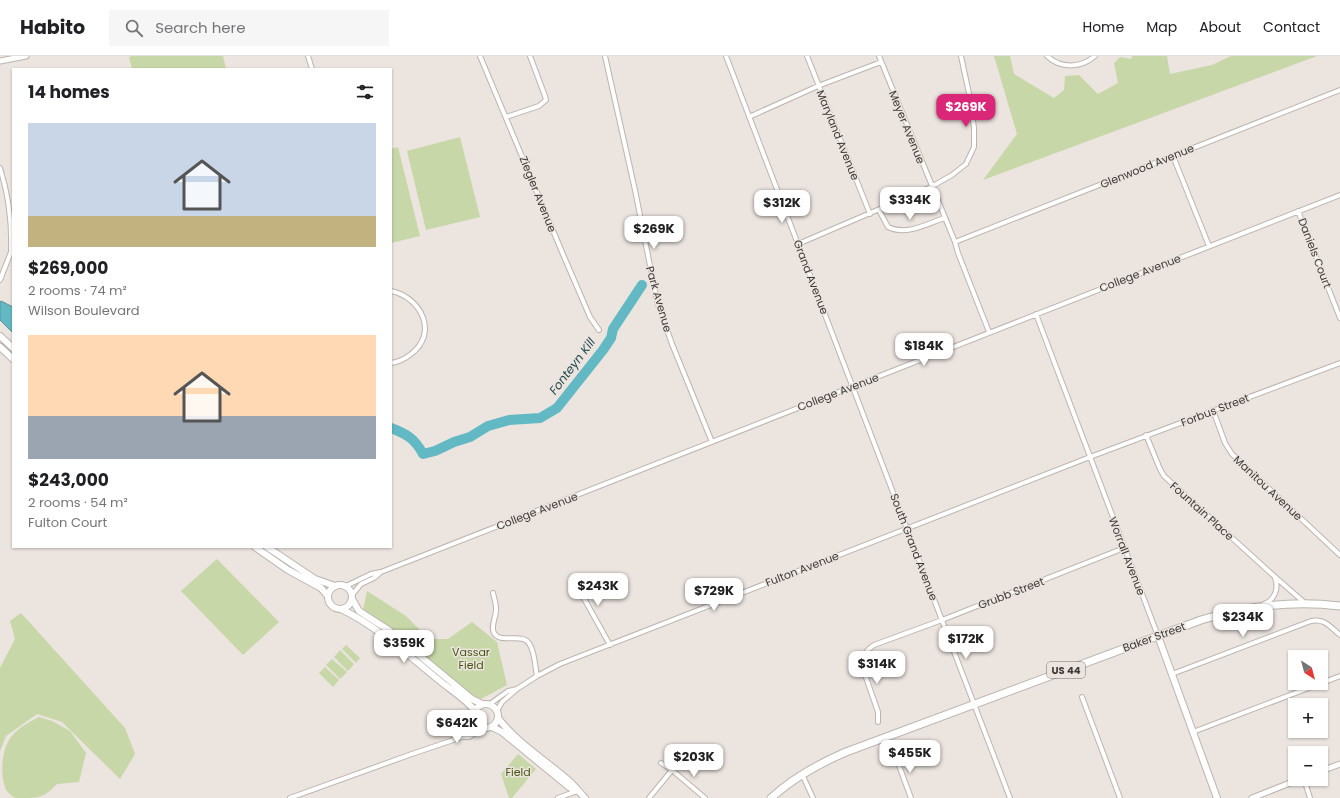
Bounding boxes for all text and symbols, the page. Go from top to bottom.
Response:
search box [109,10,389,46]
text: Habito [20,14,85,41]
icon: search [123,17,145,39]
text: Search here [155,17,245,38]
text: Home [1082,17,1124,37]
text: Map [1146,17,1177,37]
text: About [1199,17,1241,37]
text: Contact [1263,17,1320,37]
text: 14 homes [28,80,110,104]
icon: filters [354,81,376,103]
street label: Maryland Avenue [813,87,863,183]
street label: Meyer Avenue [885,88,929,166]
pin: $269K [938,94,994,128]
text: $269K [945,97,987,116]
street label: Glenwood Avenue [1098,140,1196,192]
icon: home [166,149,238,221]
street label: Ziegler Avenue [515,154,561,235]
pin: $334K [882,187,938,221]
pin: $312K [754,190,810,224]
text: $334K [889,190,931,209]
text: $312K [763,193,801,212]
pin: $269K [626,216,682,250]
street label: Daniels Court [1294,216,1336,290]
text: $269K [633,219,675,238]
street label: Grand Avenue [789,237,833,317]
street label: College Avenue [1097,250,1183,296]
text: $269,000 [28,256,108,280]
street label: Park Avenue [642,264,676,334]
text: 2 rooms · 74 m² [28,281,127,300]
text: Wilson Boulevard [28,301,140,320]
pin: $184K [896,333,952,367]
water label: Fonteyn Kill [545,334,599,398]
text: $184K [904,336,944,355]
icon: home [166,361,238,433]
street label: College Avenue [795,369,881,415]
street label: Forbus Street [1178,390,1252,430]
street label: Manitou Avenue [1230,452,1306,524]
text: $243,000 [28,468,109,492]
street label: Fountain Place [1167,478,1238,544]
street label: College Avenue [494,488,580,534]
street label: South Grand Avenue [886,491,942,603]
text: 2 rooms · 54 m² [28,493,128,512]
text: Fulton Court [28,513,107,532]
street label: Worrall Avenue [1105,514,1149,598]
street label: Fulton Avenue [763,548,841,590]
pin: $243K [570,573,626,607]
street label: Grubb Street [976,573,1046,613]
text: $243K [577,576,619,595]
pin: $729K [686,578,742,612]
text: $729K [694,581,734,600]
pin: $234K [1215,604,1271,638]
text: $234K [1222,607,1264,626]
street label: Baker Street [1120,618,1188,656]
pin: $172K [938,626,994,660]
text: $172K [948,629,984,648]
pin: $359K [376,630,432,664]
text: $359K [383,633,425,652]
park label: Vassar Field [452,644,490,673]
north arrow [1288,650,1328,690]
map controls [1288,650,1328,786]
pin: $314K [849,651,905,685]
text: $314K [857,654,897,673]
road number: US 44 [1047,662,1085,678]
button: + [1288,698,1328,738]
pin: $642K [429,710,485,744]
text: $642K [436,713,478,732]
pin: $455K [882,740,938,774]
text: $455K [888,743,932,762]
pin: $203K [666,744,722,778]
button: − [1288,746,1328,786]
text: $203K [673,747,715,766]
park label: Field [505,764,531,780]

